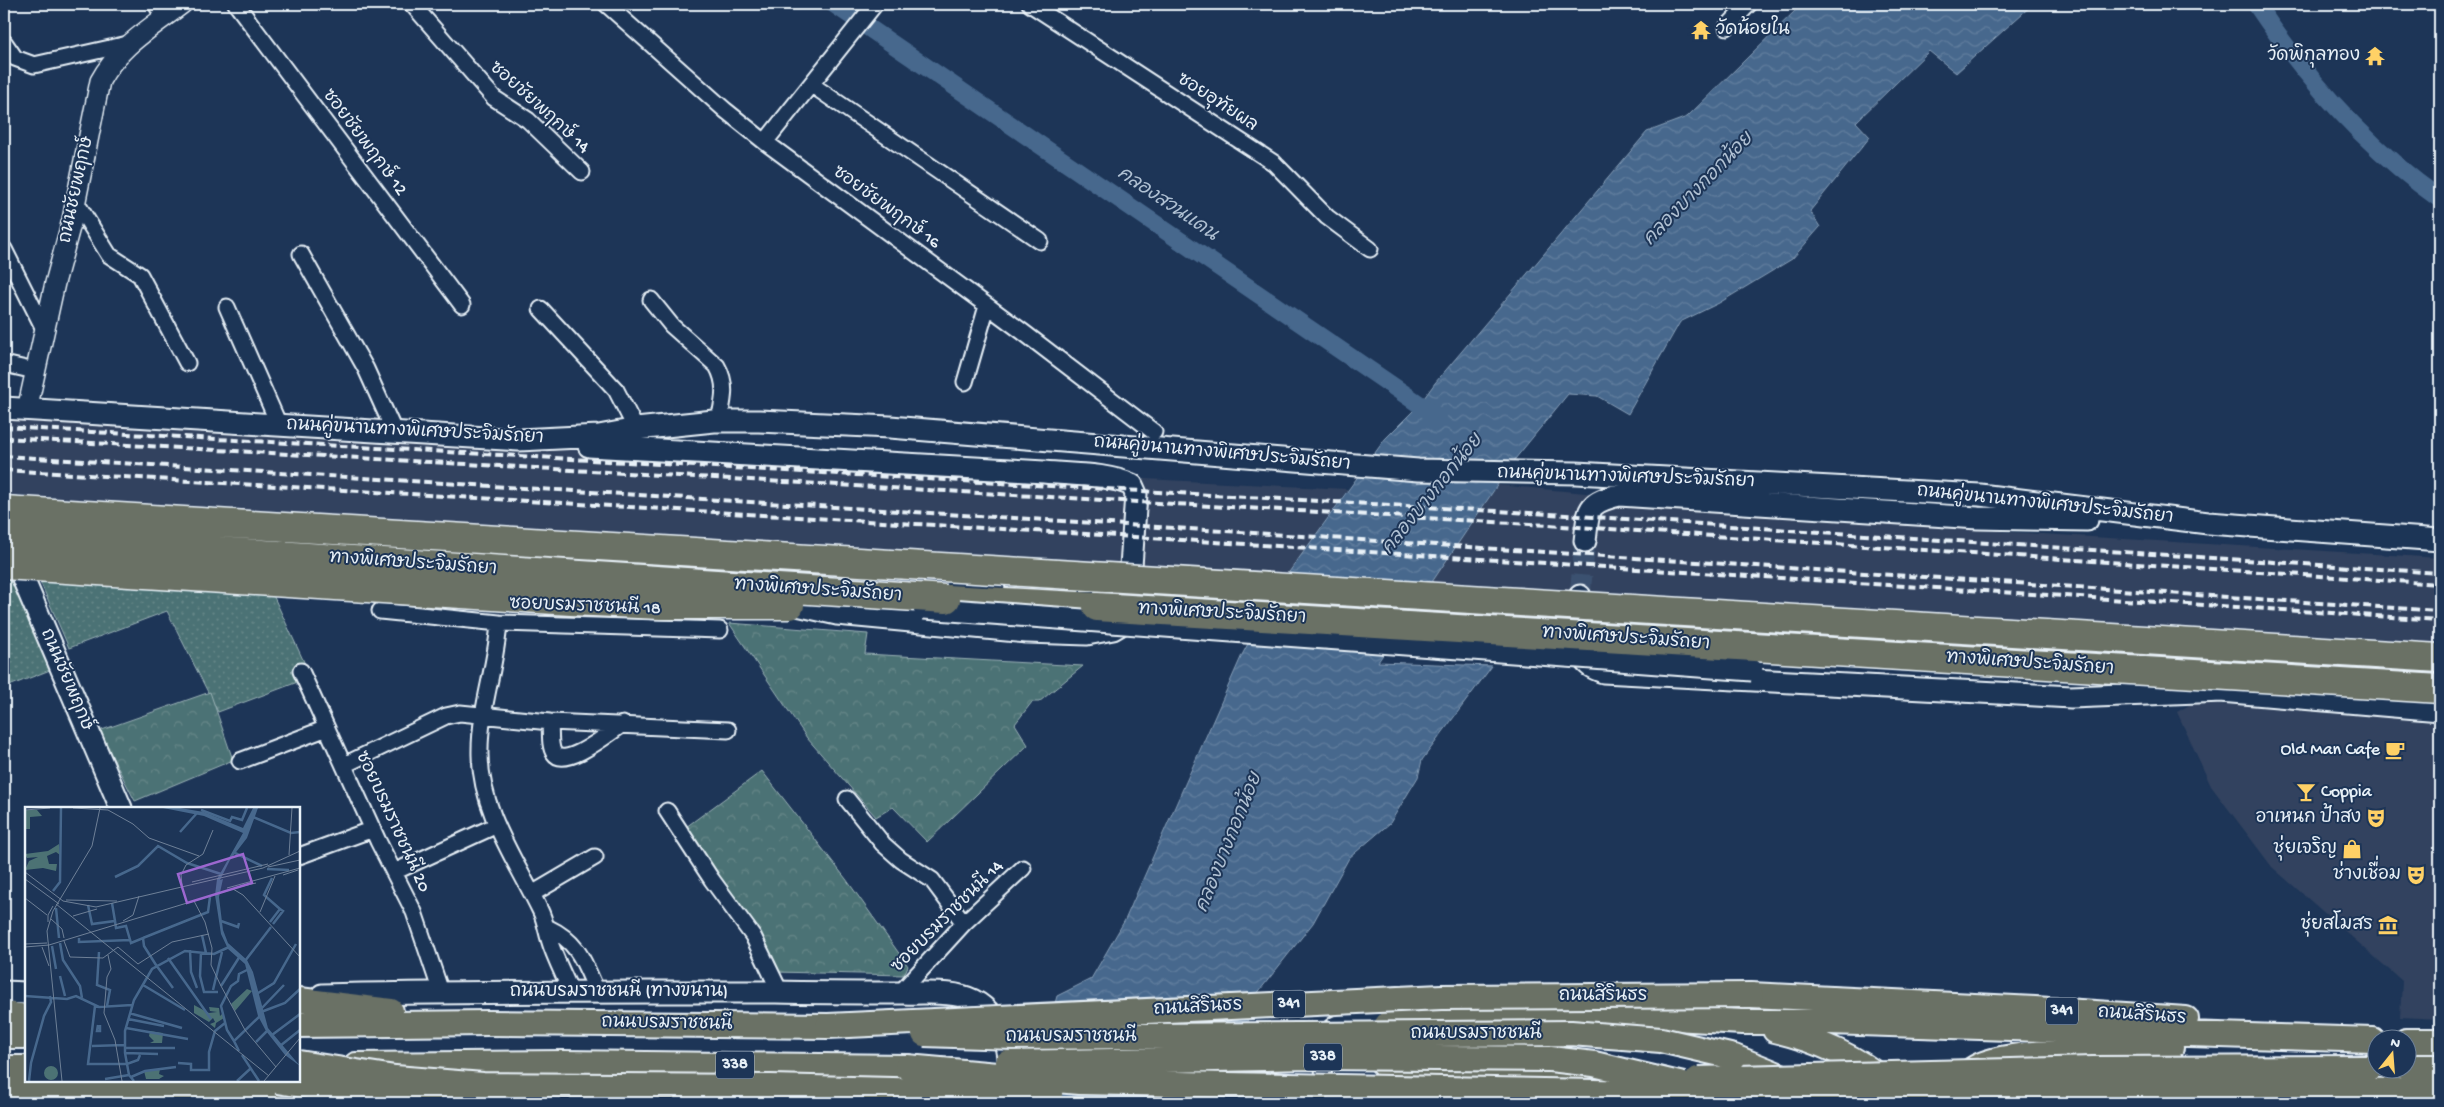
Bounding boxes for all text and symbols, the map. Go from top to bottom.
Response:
place label: วัดน้อยใน [1716,15,1790,41]
temple icon: วัดน้อยใน [1690,19,1712,41]
place label: วัดพิกุลทอง [2267,43,2360,68]
temple icon: วัดพิกุลทอง [2364,45,2386,67]
street label: ซอยชัยพฤกษ์ 14 [485,54,597,159]
street label: ซอยอุทัยผล [1172,67,1263,138]
street label: ซอยชัยพฤกษ์ 12 [317,83,415,200]
water label: คลองบางกอกน้อย [1636,125,1760,251]
street label: ถนนชัยพฤกษ์ [51,133,99,245]
street label: ซอยชัยพฤกษ์ 16 [828,158,948,255]
water label: คลองสวนแดน [1112,163,1222,247]
street label: ถนนคู่ขนานทางพิเศษประจิมรัถยา [286,411,544,450]
water label: คลองบางกอกน้อย [1374,426,1490,560]
street label: ถนนคู่ขนานทางพิเศษประจิมรัถยา [1093,428,1352,477]
street label: ถนนคู่ขนานทางพิเศษประจิมรัถยา [1497,459,1755,494]
street label: ถนนคู่ขนานทางพิเศษประจิมรัถยา [1916,477,2175,530]
street label: ทางพิเศษประจิมรัถยา [328,545,498,580]
street label: ทางพิเศษประจิมรัถยา [733,572,903,607]
street label: ซอยบรมราชชนนี 18 [509,590,661,620]
street label: ทางพิเศษประจิมรัถยา [1137,596,1307,629]
street label: ทางพิเศษประจิมรัถยา [1541,620,1711,655]
street label: ถนนชัยพฤกษ์ [35,624,102,735]
street label: ทางพิเศษประจิมรัถยา [1945,645,2115,680]
cafe icon: Old Man Cafe [2384,739,2406,761]
place label: Old Man Cafe [2281,740,2381,761]
street label: ซอยบรมราชชนนี 20 [350,746,438,896]
water label: คลองบางกอกน้อย [1188,767,1269,916]
bar icon: Coppia [2295,781,2317,803]
place label: Coppia [2321,782,2373,803]
place label: อาเหนก ป้าสง [2256,803,2361,829]
inset map [25,807,300,1082]
theatre icon: อาเหนก ป้าสง [2365,807,2387,829]
place label: ชุ่ยเจริญ [2273,835,2337,861]
shop icon: ชุ่ยเจริญ [2341,838,2363,860]
street label: ซอยบรมราชชนนี 14 [885,853,1009,977]
place label: ช่างเชื่อม [2333,855,2401,886]
theatre icon: ช่างเชื่อม [2405,864,2427,886]
place label: ชุ่ยสโมสร [2301,910,2373,937]
museum icon: ชุ่ยสโมสร [2377,914,2399,936]
street label: ถนนบรมราชชนนี (ทางขนาน) [510,978,728,1003]
street label: ถนนสิรินธร [1559,983,1647,1007]
road number: 341 [1273,991,1305,1018]
street label: ถนนสิรินธร [1153,992,1243,1021]
road number: 341 [2046,998,2078,1024]
street label: ถนนสิรินธร [2097,999,2187,1030]
street label: ถนนบรมราชชนนี [601,1008,733,1036]
street label: ถนนบรมราชชนนี [1410,1020,1542,1045]
street label: ถนนบรมราชชนนี [1005,1023,1137,1048]
north arrow [2366,1030,2416,1080]
text: N [2388,1034,2402,1053]
road number: 338 [1304,1044,1342,1070]
road number: 338 [716,1052,754,1078]

